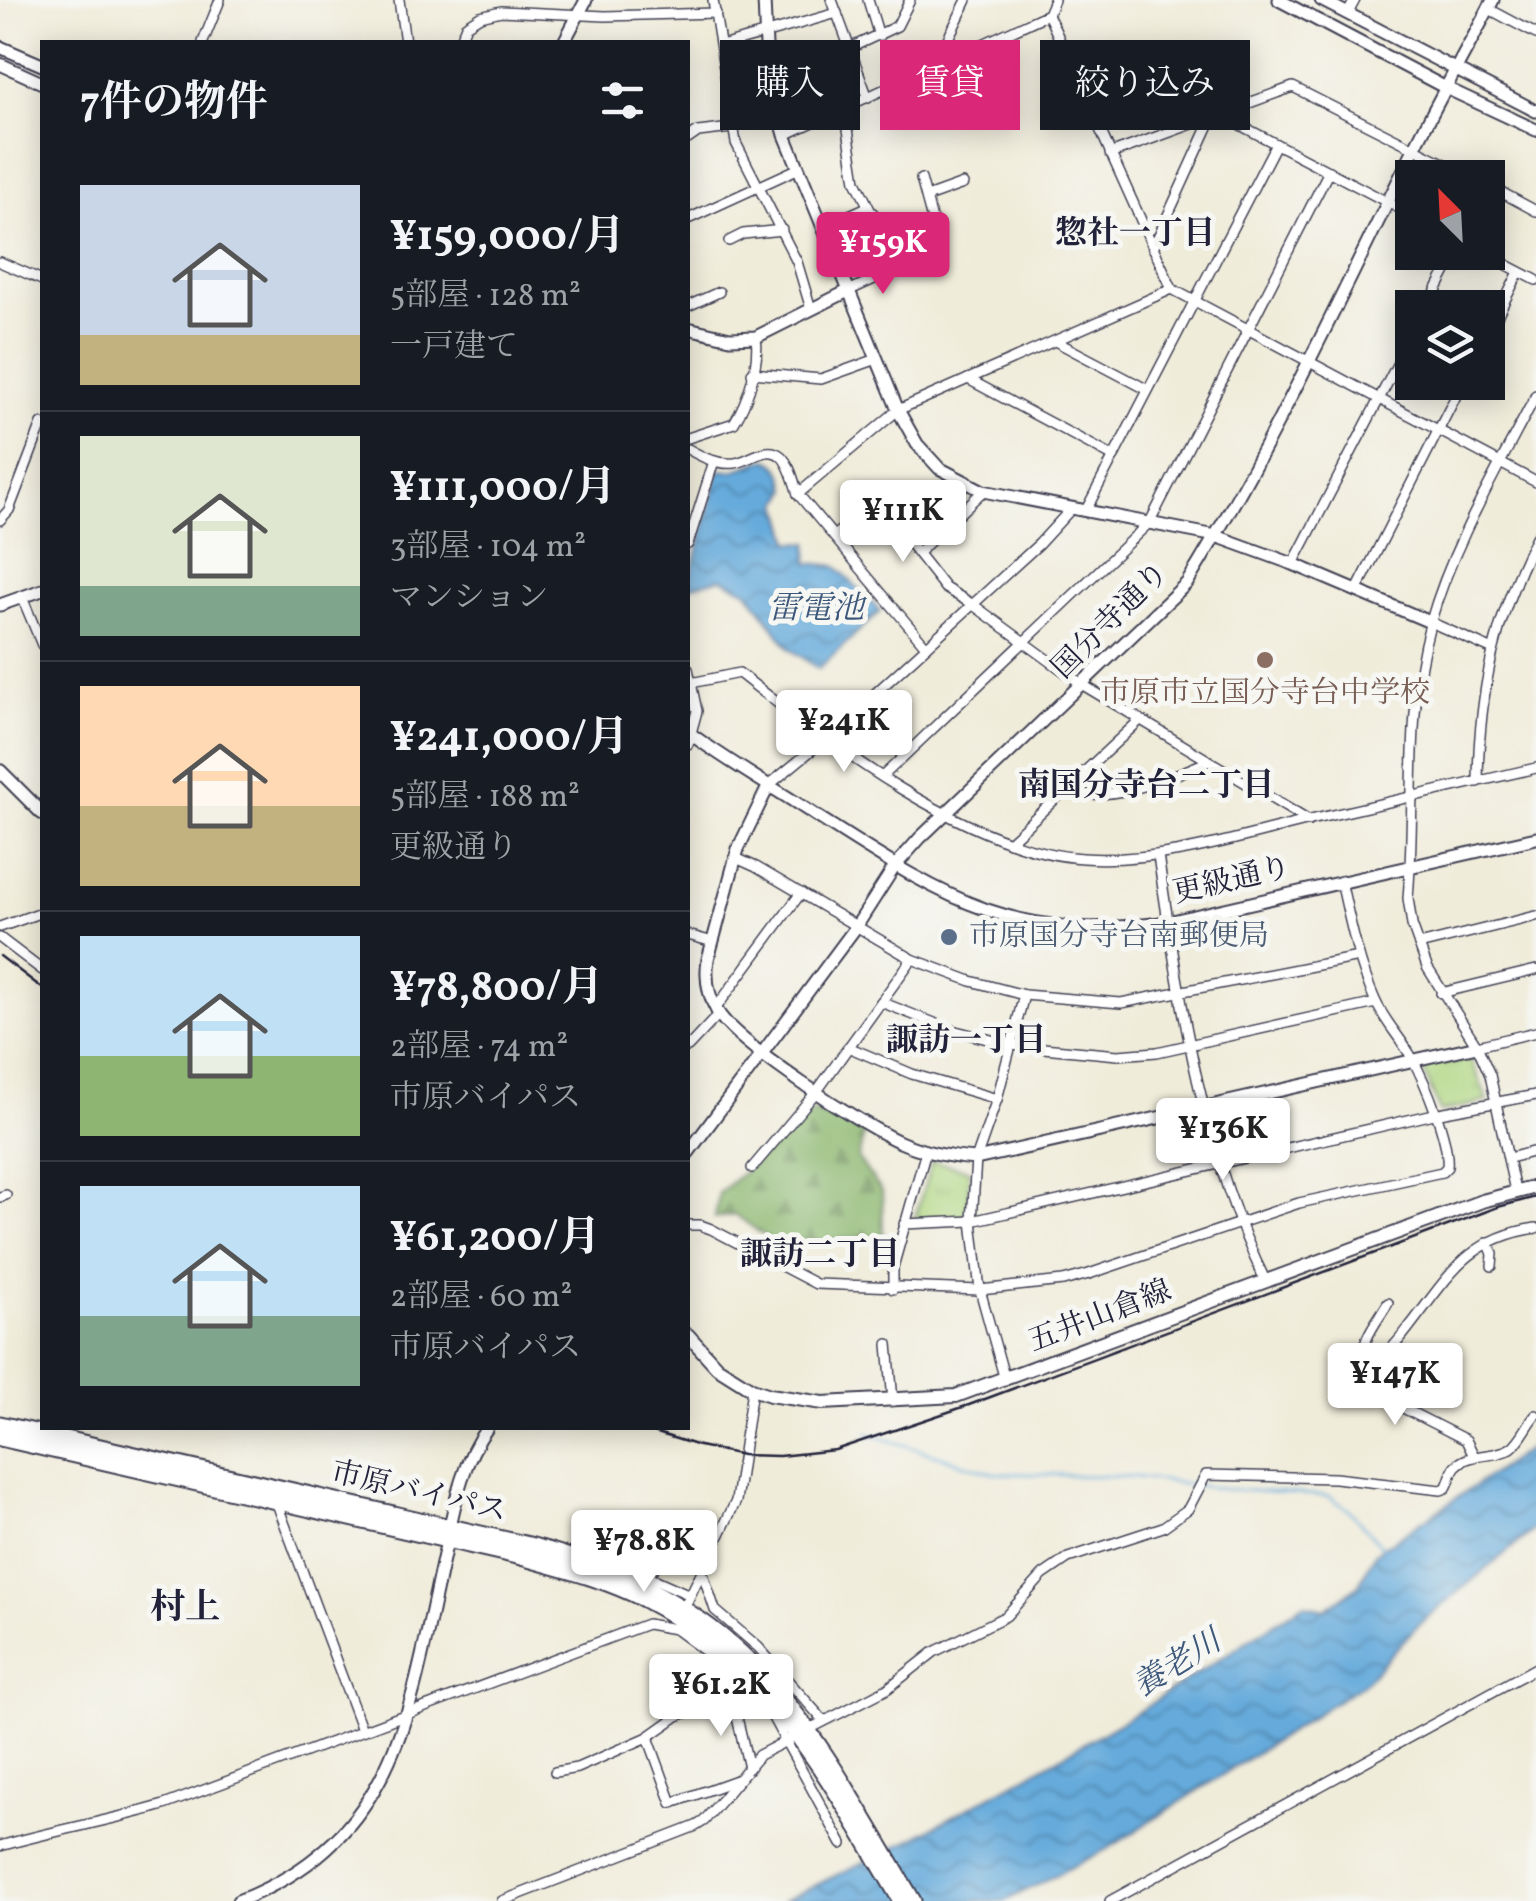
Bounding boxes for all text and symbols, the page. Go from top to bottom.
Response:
chip: 購入 [720,40,860,130]
chip: 賃貸 [880,40,1020,130]
chip: 絞り込み [1040,40,1250,130]
icon: filters [595,73,650,128]
text: 7件の物件 [80,75,268,134]
north arrow [1395,160,1505,270]
map controls [1395,160,1505,400]
text: ¥159,000/月 [390,209,625,268]
pin: ¥159K [813,212,953,297]
district label: 惣社一丁目 [1055,213,1215,257]
text: ¥159K [838,222,928,266]
icon: home [160,225,280,345]
text: 5部屋 · 128 m² [390,275,581,319]
button: layers [1395,290,1505,400]
text: 一戸建て [390,326,518,370]
text: ¥111,000/月 [390,460,616,519]
icon: home [160,476,280,596]
pin: ¥111K [833,480,973,565]
text: ¥111K [862,490,944,534]
text: 3部屋 · 104 m² [390,526,586,570]
street label: 国分寺通り [1043,553,1179,689]
text: マンション [390,577,549,621]
water label: 雷電池 [768,588,867,632]
marker: 市原市立国分寺台中学校 [1254,649,1276,671]
place label: 市原市立国分寺台中学校 [1100,673,1430,715]
pin: ¥241K [774,690,914,775]
text: ¥241K [798,700,890,744]
text: ¥241,000/月 [390,710,629,769]
icon: home [160,726,280,846]
district label: 南国分寺台二丁目 [1018,765,1274,809]
text: 5部屋 · 188 m² [390,776,580,820]
text: 更級通り [390,827,518,871]
street label: 更級通り [1169,847,1295,915]
place label: 市原国分寺台南郵便局 [969,916,1269,958]
marker: 市原国分寺台南郵便局 [938,926,960,948]
text: ¥78,800/月 [390,960,604,1019]
icon: home [160,976,280,1096]
district label: 諏訪一丁目 [886,1020,1046,1064]
text: 2部屋 · 74 m² [390,1026,568,1070]
text: 市原バイパス [390,1077,581,1121]
pin: ¥136K [1153,1098,1293,1183]
text: ¥136K [1178,1108,1268,1152]
text: ¥61,200/月 [390,1210,601,1269]
icon: home [160,1226,280,1346]
district label: 諏訪二丁目 [740,1234,900,1278]
street label: 五井山倉線 [1022,1271,1178,1363]
text: 2部屋 · 60 m² [390,1276,572,1320]
text: 市原バイパス [390,1327,581,1371]
pin: ¥147K [1325,1343,1465,1428]
text: ¥147K [1350,1353,1440,1397]
street label: 市原バイパス [327,1452,511,1534]
pin: ¥78.8K [563,1510,725,1595]
text: ¥78.8K [593,1520,695,1564]
district label: 村上 [150,1585,220,1633]
water label: 養老川 [1126,1619,1233,1709]
pin: ¥61.2K [640,1654,802,1739]
text: ¥61.2K [671,1664,771,1708]

